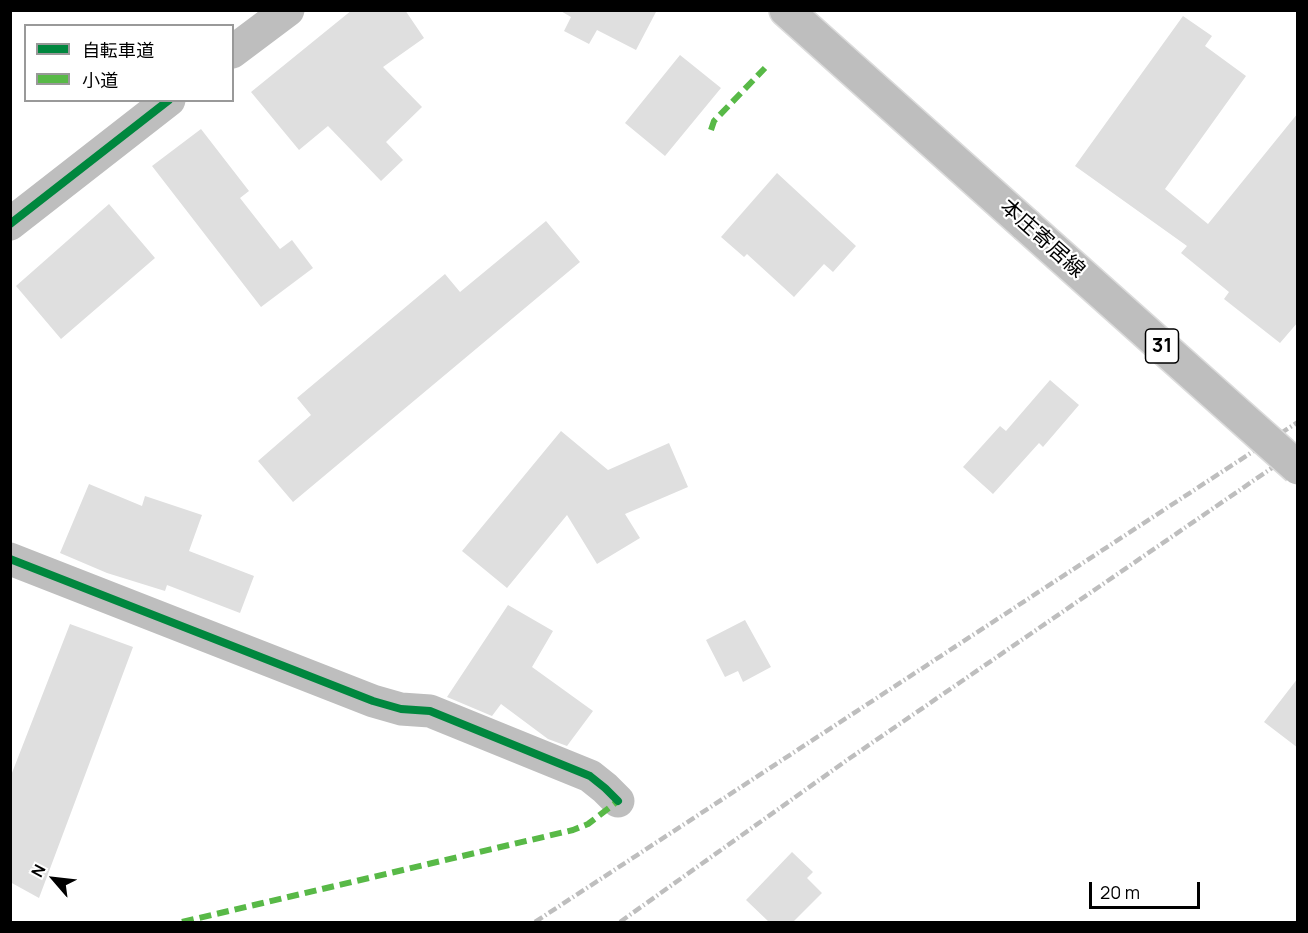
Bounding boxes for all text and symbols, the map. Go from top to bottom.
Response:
legend [24,24,234,102]
text: 自転車道 [82,38,154,62]
text: 小道 [82,68,118,92]
street label: 本庄寄居線 [995,195,1089,283]
road number: 31 [1146,329,1178,363]
north arrow [24,849,84,909]
text: N [26,860,51,881]
scale bar [1092,870,1203,908]
text: 20 m [1100,880,1140,904]

